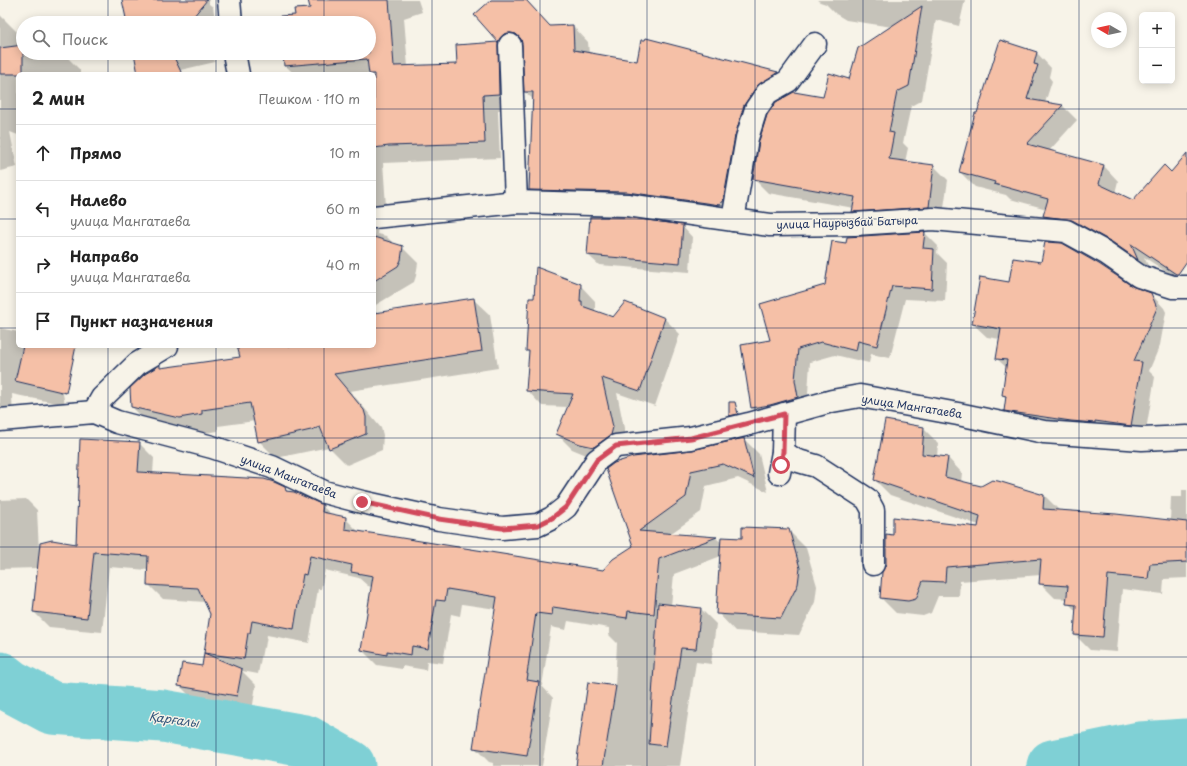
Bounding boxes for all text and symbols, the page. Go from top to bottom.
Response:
north arrow [1091,12,1127,48]
map controls [1139,12,1175,84]
button: + [1139,12,1175,48]
search box [16,16,376,60]
icon: search [30,27,52,49]
text: Поиск [62,27,108,50]
button: − [1139,48,1175,84]
text: 2 мин [32,85,85,111]
text: Пешком · 110 m [258,89,360,108]
text: Прямо [70,141,121,164]
icon: ahead [32,142,54,164]
text: 10 m [330,143,360,162]
text: Налево [70,188,127,211]
icon: left [32,198,54,220]
text: 60 m [326,199,360,218]
text: улица Мангатаева [70,211,190,230]
street label: улица Наурызбай Батыра [776,211,918,233]
text: Направо [70,244,139,267]
icon: right [32,254,54,276]
text: 40 m [326,255,360,274]
text: улица Мангатаева [70,267,190,286]
text: Пункт назначения [70,309,213,332]
icon: arrive [32,310,54,332]
street label: улица Мангатаева [860,390,964,422]
street label: улица Мангатаева [238,450,340,502]
route start [772,456,790,474]
route end [353,493,371,511]
water label: Қарғалы [148,707,201,732]

